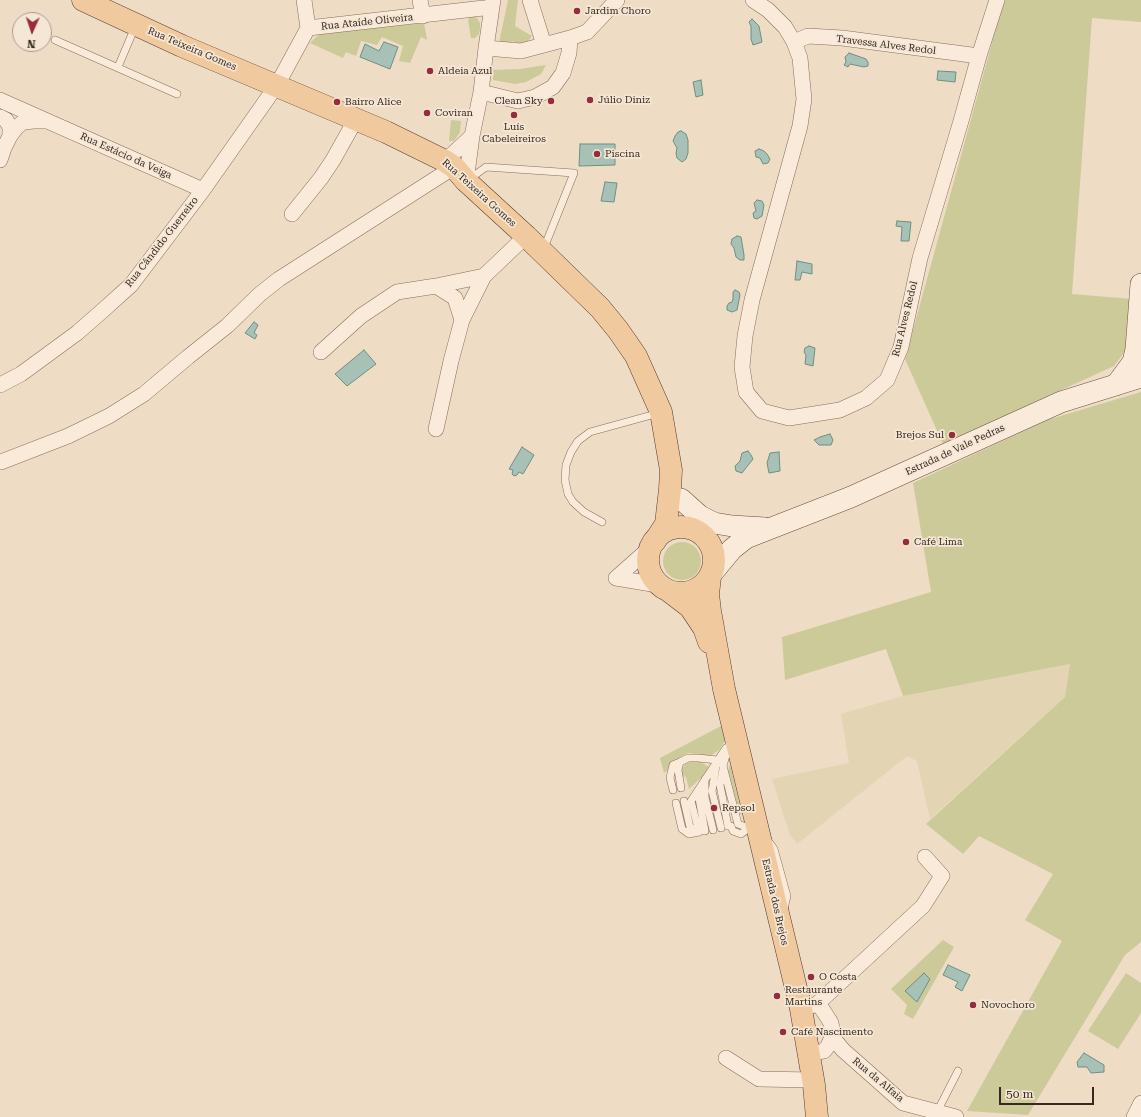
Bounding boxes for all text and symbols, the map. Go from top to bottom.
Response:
place label: Jardim Choro [585,5,651,17]
marker: Jardim Choro [572,6,582,16]
street label: Rua Ataíde Oliveira [320,11,414,33]
north arrow [12,12,52,52]
street label: Rua Teixeira Gomes [146,25,238,73]
street label: Travessa Alves Redol [835,33,937,57]
text: N [27,37,36,50]
place label: Aldeia Azul [438,65,492,77]
marker: Aldeia Azul [425,66,435,76]
place label: Júlio Diniz [598,94,650,106]
place label: Clean Sky [495,95,543,107]
marker: Júlio Diniz [585,95,595,105]
place label: Bairro Alice [345,96,402,108]
marker: Clean Sky [546,96,556,106]
marker: Bairro Alice [332,97,342,107]
place label: Coviran [435,107,473,119]
marker: Coviran [422,108,432,118]
marker: Luís Cabeleireiros [509,110,519,120]
place label: Luís Cabeleireiros [482,121,546,144]
street label: Rua Estácio da Veiga [78,130,174,182]
place label: Piscina [605,148,640,160]
marker: Piscina [592,149,602,159]
street label: Rua Teixeira Gomes [440,157,518,229]
street label: Rua Cândido Guerreiro [123,194,201,290]
street label: Rua Alves Redol [890,280,920,358]
street label: Estrada de Vale Pedras [903,422,1007,478]
place label: Brejos Sul [896,429,944,441]
marker: Brejos Sul [947,430,957,440]
place label: Café Lima [914,536,962,548]
marker: Café Lima [901,537,911,547]
place label: Repsol [722,802,755,814]
marker: Repsol [709,803,719,813]
street label: Estrada dos Brejos [759,858,791,946]
place label: O Costa [819,971,857,983]
marker: O Costa [806,972,816,982]
place label: Restaurante Martins [785,984,842,1008]
marker: Restaurante Martins [772,991,782,1001]
place label: Novochoro [981,999,1035,1011]
marker: Novochoro [968,1000,978,1010]
place label: Café Nascimento [791,1026,873,1038]
marker: Café Nascimento [778,1027,788,1037]
street label: Rua da Alfaia [850,1055,906,1105]
scale bar [1001,1079,1096,1105]
text: 50 m [1006,1087,1033,1101]

